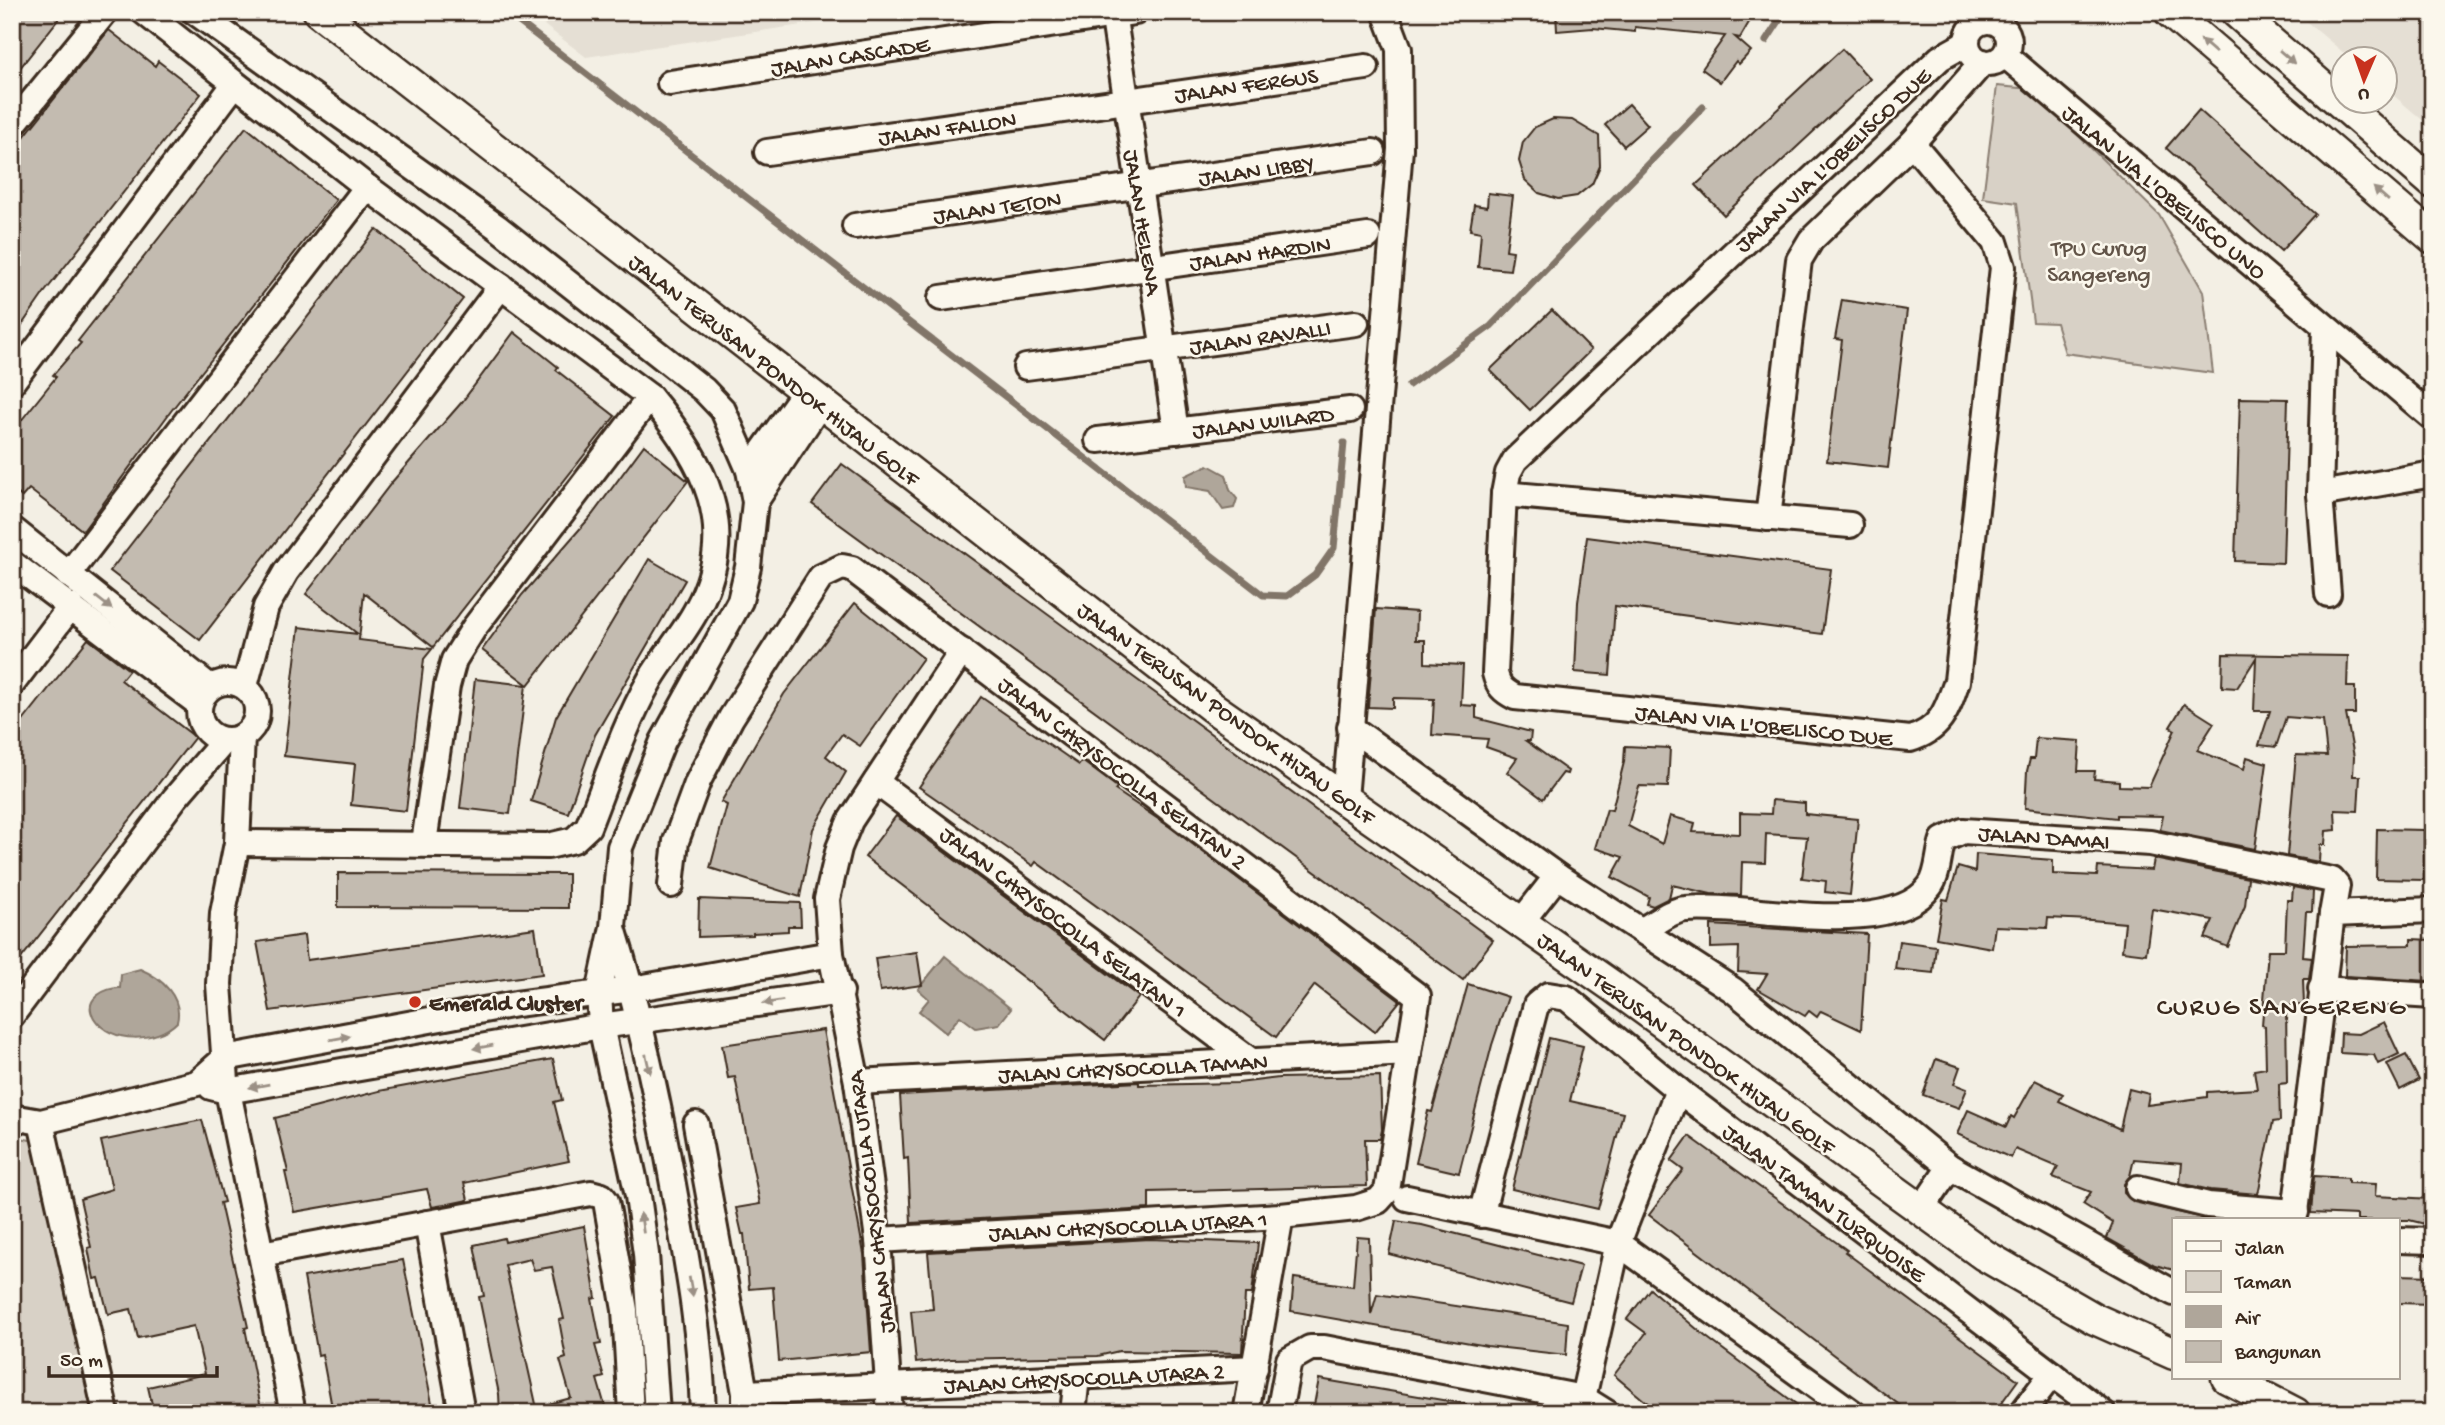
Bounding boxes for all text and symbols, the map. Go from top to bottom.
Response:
street label: JALAN CASCADE [769,32,933,84]
one-way arrow [2200,39,2217,54]
north arrow [2330,46,2400,116]
one-way arrow [2278,49,2295,65]
street label: JALAN VIA L'OBELISCO DUE [1731,62,1939,260]
street label: JALAN FERGUS [1173,64,1320,111]
text: U [2358,82,2369,105]
street label: JALAN VIA L'OBELISCO UNO [2055,100,2270,287]
street label: JALAN FALLON [877,107,1018,154]
street label: JALAN HELENA [1116,148,1166,299]
street label: JALAN LIBBY [1197,151,1316,194]
one-way arrow [2372,186,2390,202]
street label: JALAN TETON [932,187,1063,232]
street label: JALAN HARDIN [1188,232,1333,279]
park label: TPU Curug Sangereng [2047,237,2151,290]
street label: JALAN TERUSAN PONDOK HIJAU GOLF [622,250,925,494]
street label: JALAN RAVALLI [1188,316,1333,363]
street label: JALAN WILARD [1191,402,1337,447]
one-way arrow [95,595,112,610]
street label: JALAN TERUSAN PONDOK HIJAU GOLF [1071,598,1380,833]
street label: JALAN CHRYSOCOLLA SELATAN 2 [991,672,1251,877]
street label: JALAN VIA L'OBELISCO DUE [1634,701,1895,755]
street label: JALAN DAMAI [1977,821,2110,858]
street label: JALAN CHRYSOCOLLA SELATAN 1 [933,822,1191,1026]
street label: JALAN TERUSAN PONDOK HIJAU GOLF [1531,928,1840,1163]
place label: Emerald Cluster [429,992,585,1019]
marker: Emerald Cluster [407,994,423,1010]
district label: CURUG SANGERENG [2157,994,2407,1025]
one-way arrow [762,997,784,1008]
one-way arrow [329,1032,351,1043]
one-way arrow [472,1042,494,1053]
street label: JALAN CHRYSOCOLLA TAMAN [998,1050,1269,1091]
one-way arrow [643,1053,654,1075]
street label: JALAN CHRYSOCOLLA UTARA [844,1067,903,1334]
one-way arrow [248,1081,270,1092]
street label: JALAN TAMAN TURQUOISE [1716,1119,1931,1291]
street label: JALAN CHRYSOCOLLA UTARA 1 [988,1208,1268,1249]
one-way arrow [636,1212,647,1234]
legend [2172,1218,2400,1380]
text: Jalan [2235,1238,2284,1263]
text: Taman [2234,1272,2291,1297]
one-way arrow [686,1276,697,1298]
text: Air [2235,1308,2261,1333]
scale bar [49,1334,217,1378]
text: Bangunan [2234,1342,2321,1367]
text: 50 m [60,1350,103,1375]
street label: JALAN CHRYSOCOLLA UTARA 2 [943,1360,1225,1401]

